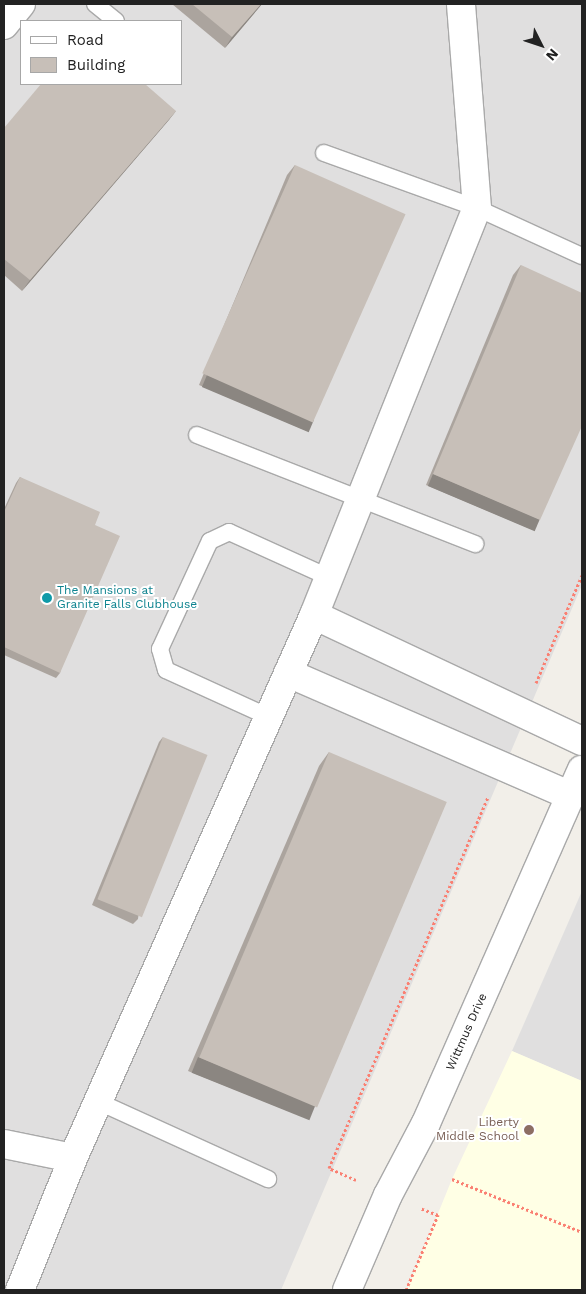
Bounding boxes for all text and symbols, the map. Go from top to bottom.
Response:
legend [20,20,182,85]
north arrow [516,20,566,70]
text: Road [67,31,104,49]
text: N [543,46,562,64]
text: Building [67,56,125,74]
place label: The Mansions at Granite Falls Clubhouse [57,584,197,612]
marker: The Mansions at Granite Falls Clubhouse [41,592,53,604]
street label: Wittmus Drive [444,991,490,1073]
place label: Liberty Middle School [436,1116,519,1144]
marker: Liberty Middle School [523,1124,535,1136]

